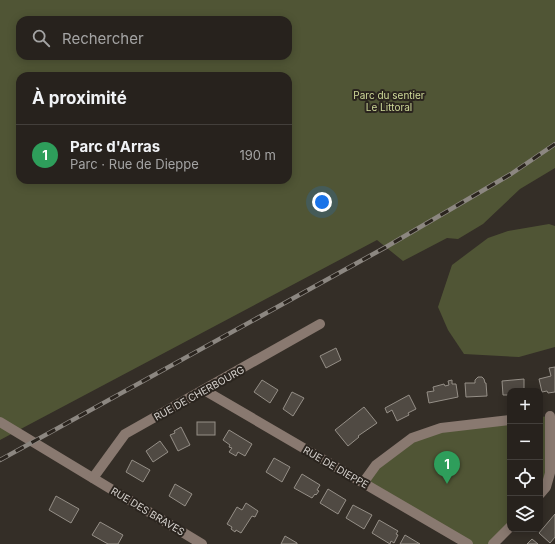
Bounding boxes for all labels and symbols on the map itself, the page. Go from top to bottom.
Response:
park label: Parc du sentier Le Littoral [353,89,425,113]
your location [312,192,332,212]
street label: RUE DE CHERBOURG [152,363,246,423]
street label: RUE DE DIEPPE [301,443,371,491]
pin: 1 [434,451,460,484]
street label: RUE DES BRAVES [109,484,187,538]

